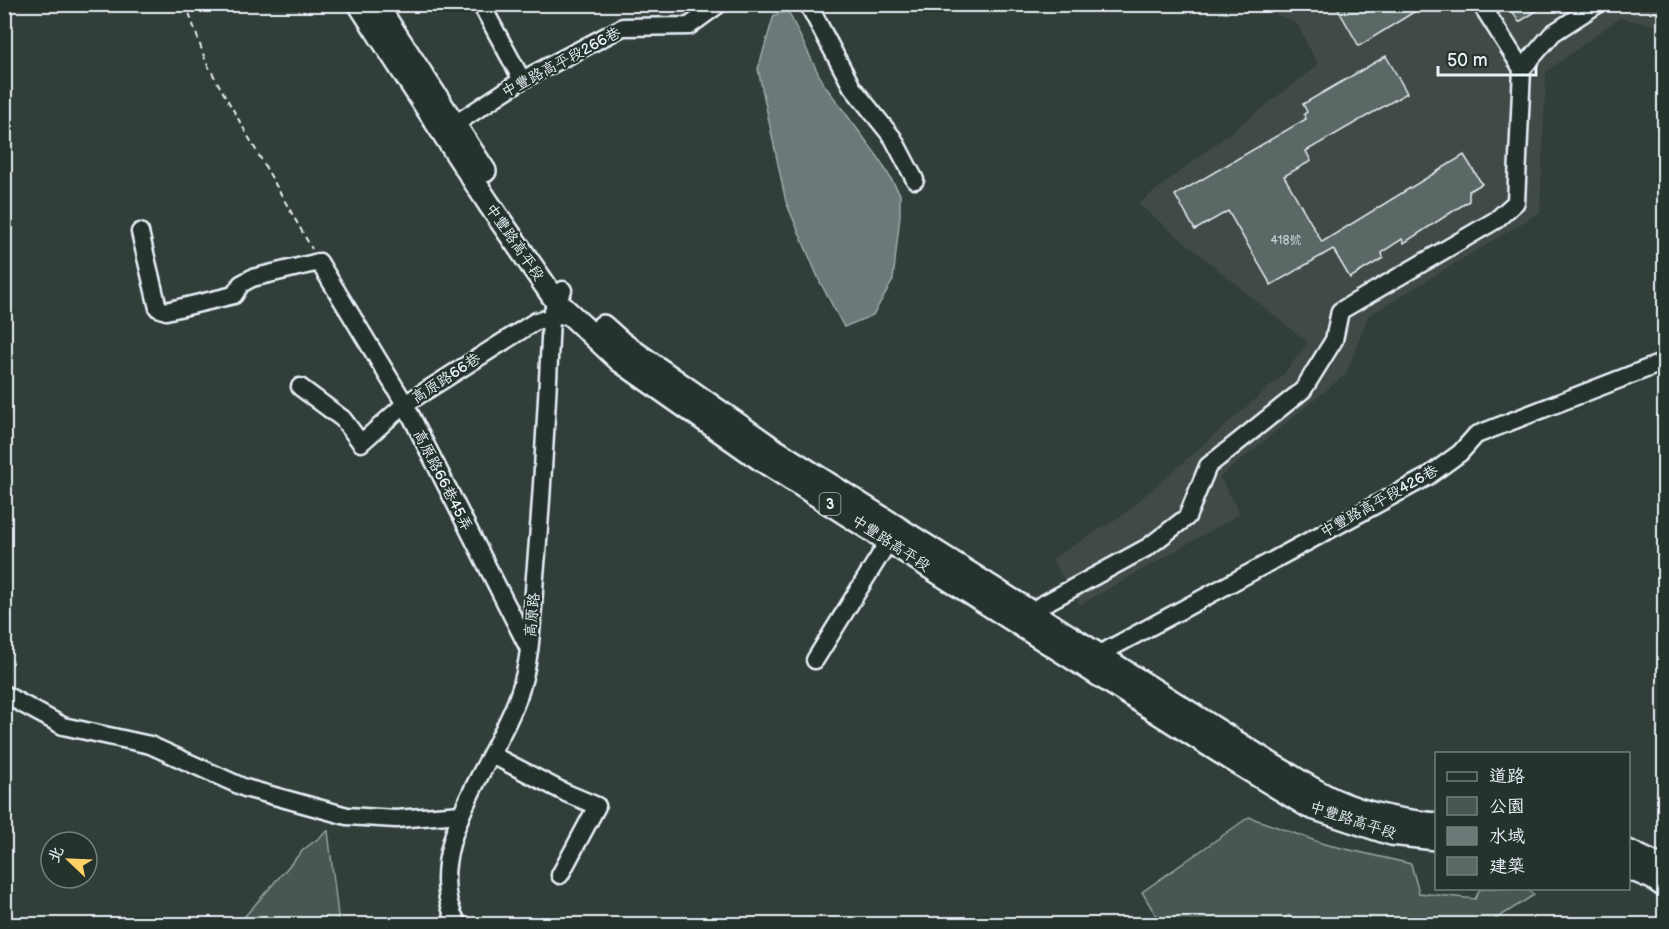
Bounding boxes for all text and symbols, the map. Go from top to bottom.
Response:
street label: 中豐路高平段266巷 [498,23,624,102]
scale bar [1438,39,1536,77]
text: 50 m [1447,50,1488,71]
street label: 中豐路高平段 [481,200,548,285]
house number: 418號 [1271,233,1301,248]
street label: 高原路66巷 [408,349,484,408]
street label: 高原路66巷45弄 [409,426,476,534]
street label: 中豐路高平段426巷 [1317,461,1442,542]
road number: 3 [820,493,840,515]
street label: 中豐路高平段 [848,511,934,576]
street label: 高原路 [521,592,544,638]
legend [1435,752,1630,890]
text: 道路 [1489,766,1525,787]
text: 公園 [1489,796,1525,817]
street label: 中豐路高平段 [1307,798,1399,843]
text: 水域 [1489,826,1525,847]
north arrow [39,830,99,890]
text: 北 [45,844,68,866]
text: 建築 [1489,856,1525,877]

